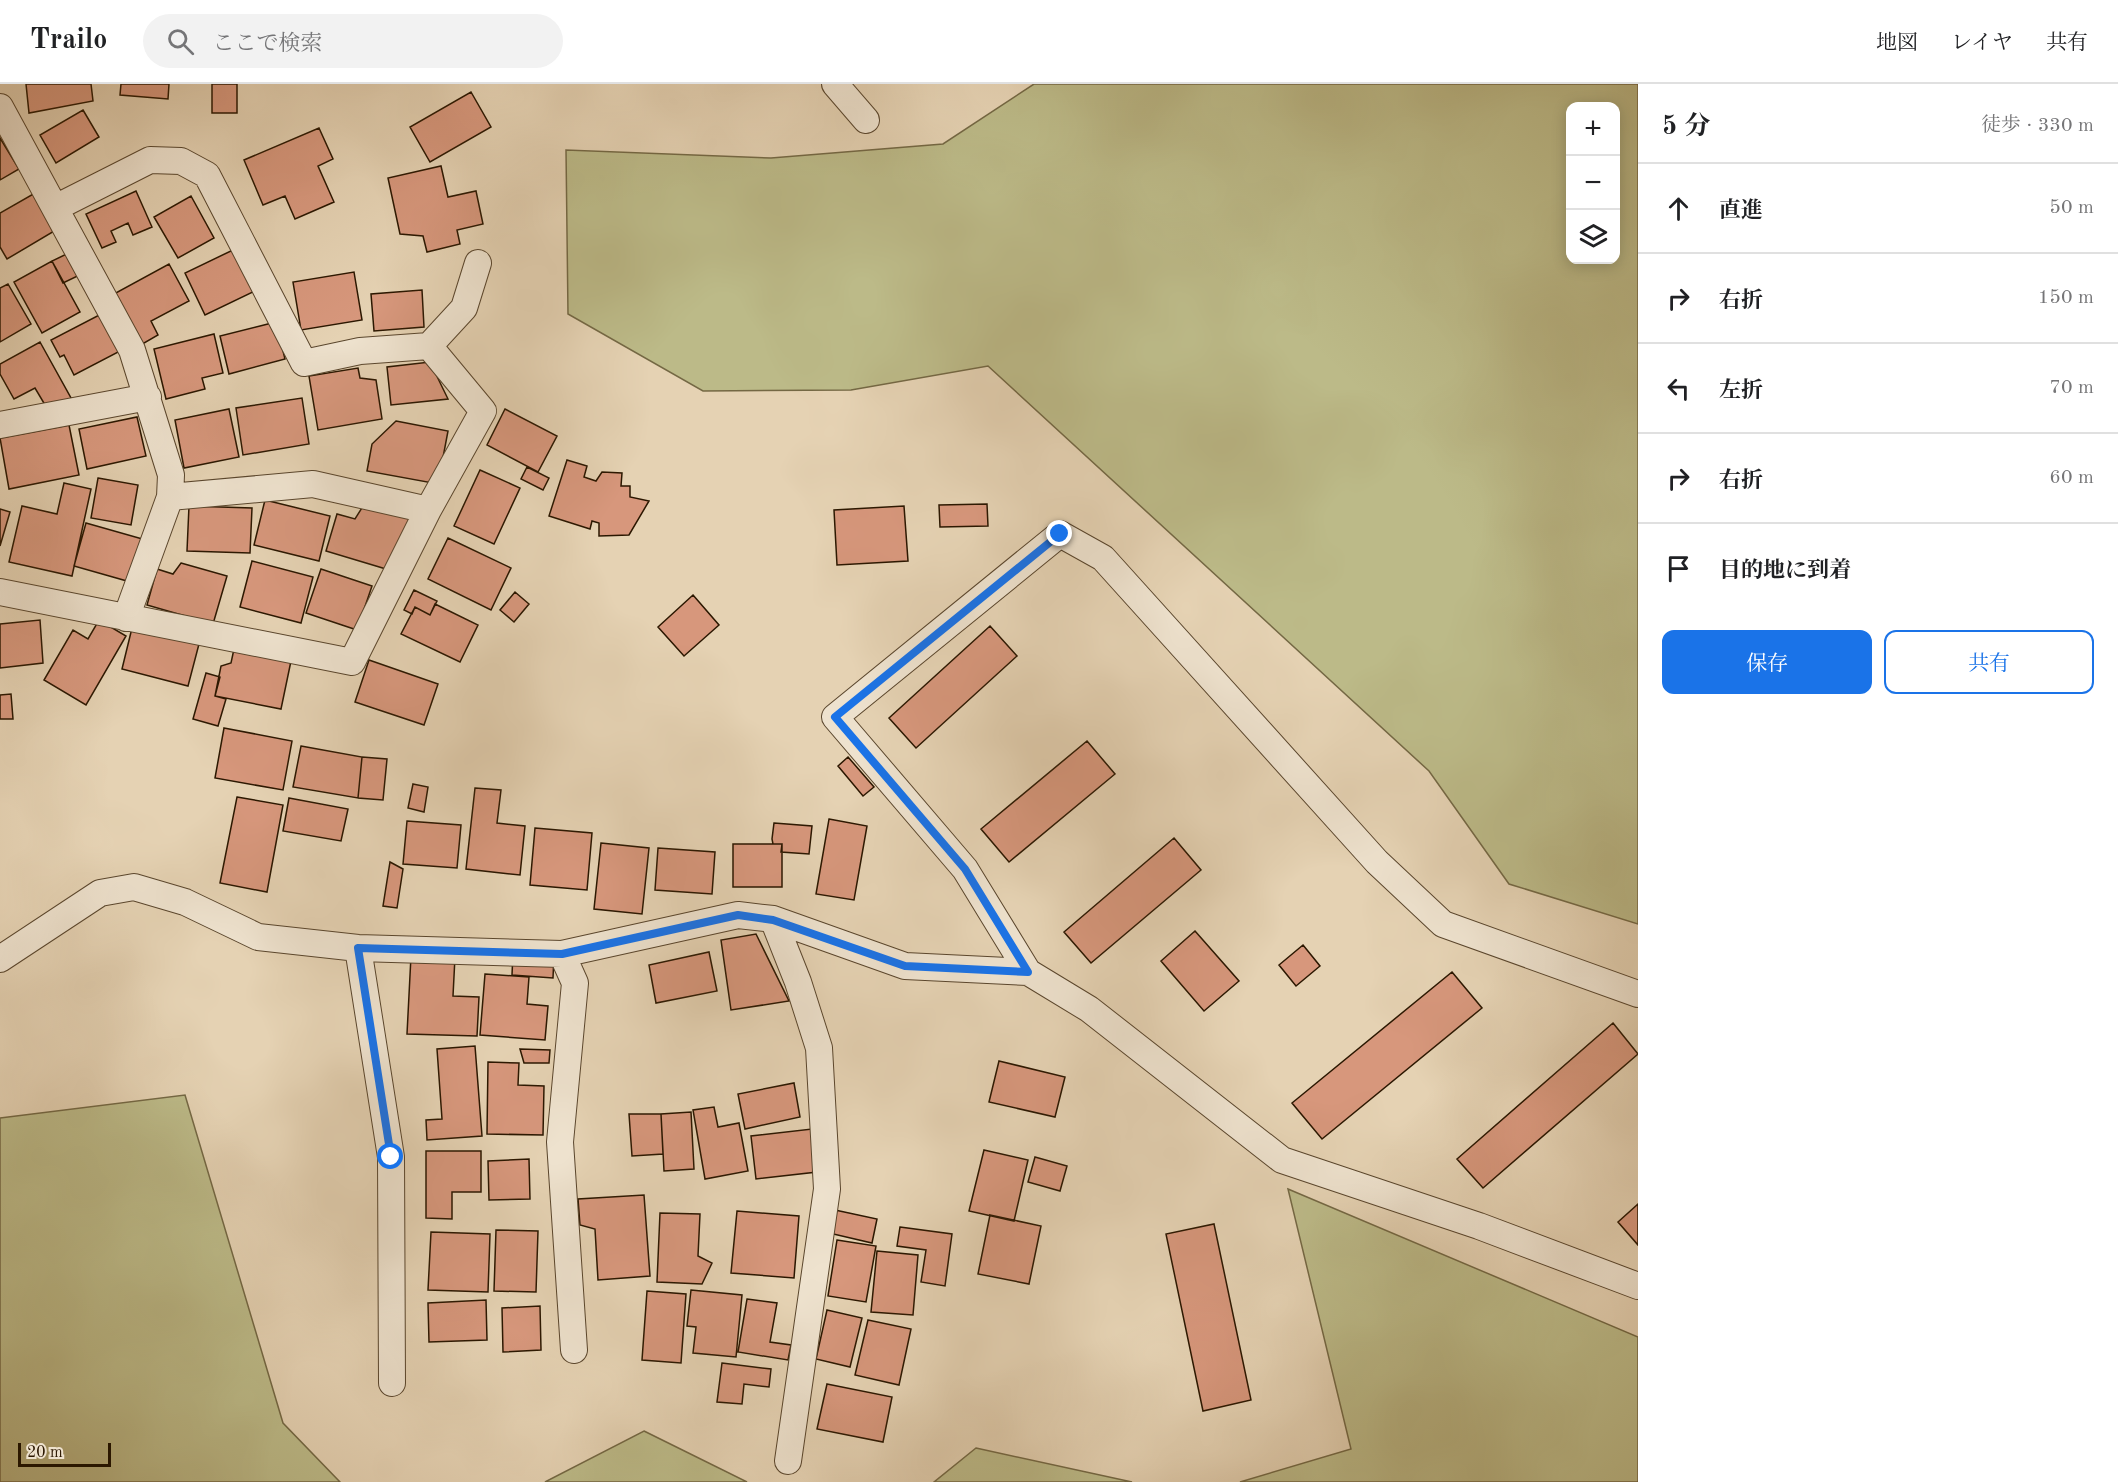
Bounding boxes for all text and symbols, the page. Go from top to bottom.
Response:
search box [143,14,563,68]
icon: search [164,25,197,58]
text: Trailo [30,27,107,55]
text: ここで検索 [212,33,322,55]
text: 地図 [1876,33,1918,54]
text: レイヤ [1951,33,2013,54]
text: 共有 [2046,33,2088,54]
map controls [1566,102,1620,264]
button: + [1566,102,1620,156]
text: 5 分 [1662,114,1710,140]
text: 徒歩 · 330 m [1981,116,2094,136]
button: − [1566,156,1620,210]
icon: ahead [1662,192,1695,225]
text: 50 m [2049,198,2094,218]
text: 直進 [1719,200,1763,222]
button: layers [1566,210,1620,264]
icon: right [1662,282,1695,315]
text: 150 m [2038,288,2094,308]
text: 右折 [1719,290,1763,312]
icon: left [1662,372,1695,405]
text: 70 m [2049,378,2094,398]
text: 左折 [1719,380,1763,402]
icon: right [1662,462,1695,495]
text: 60 m [2049,468,2094,488]
text: 右折 [1719,470,1763,492]
route end [1046,520,1072,546]
icon: arrive [1662,552,1695,585]
text: 目的地に到着 [1719,560,1851,582]
button: 保存 [1662,630,1872,694]
button: 共有 [1884,630,2094,694]
route start [377,1143,403,1169]
scale bar [18,1440,111,1468]
text: 20 m [27,1445,63,1461]

